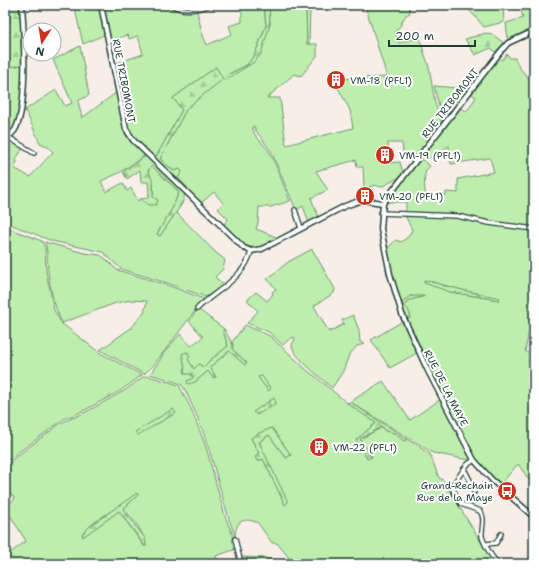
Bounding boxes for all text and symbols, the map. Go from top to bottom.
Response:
north arrow [22,22,62,62]
scale bar [389,22,475,48]
text: 200 m [395,28,434,44]
street label: RUE TRIBOMONT [109,38,139,124]
text: N [34,43,46,60]
street label: RUE TRIBOMONT [419,65,481,141]
building icon: VM-18 (PFL1) [325,69,347,91]
place label: VM-18 (PFL1) [350,74,412,87]
building icon: VM-19 (PFL1) [374,144,396,166]
place label: VM-19 (PFL1) [399,149,461,162]
building icon: VM-20 (PFL1) [354,185,376,207]
place label: VM-20 (PFL1) [379,190,443,203]
street label: RUE DE LA MAYE [421,348,471,428]
building icon: VM-22 (PFL1) [308,436,330,458]
place label: VM-22 (PFL1) [333,441,397,454]
place label: Grand-Rechain Rue de la Maye [417,479,493,504]
bus stop icon: Grand-Rechain Rue de la Maye [496,480,518,502]

